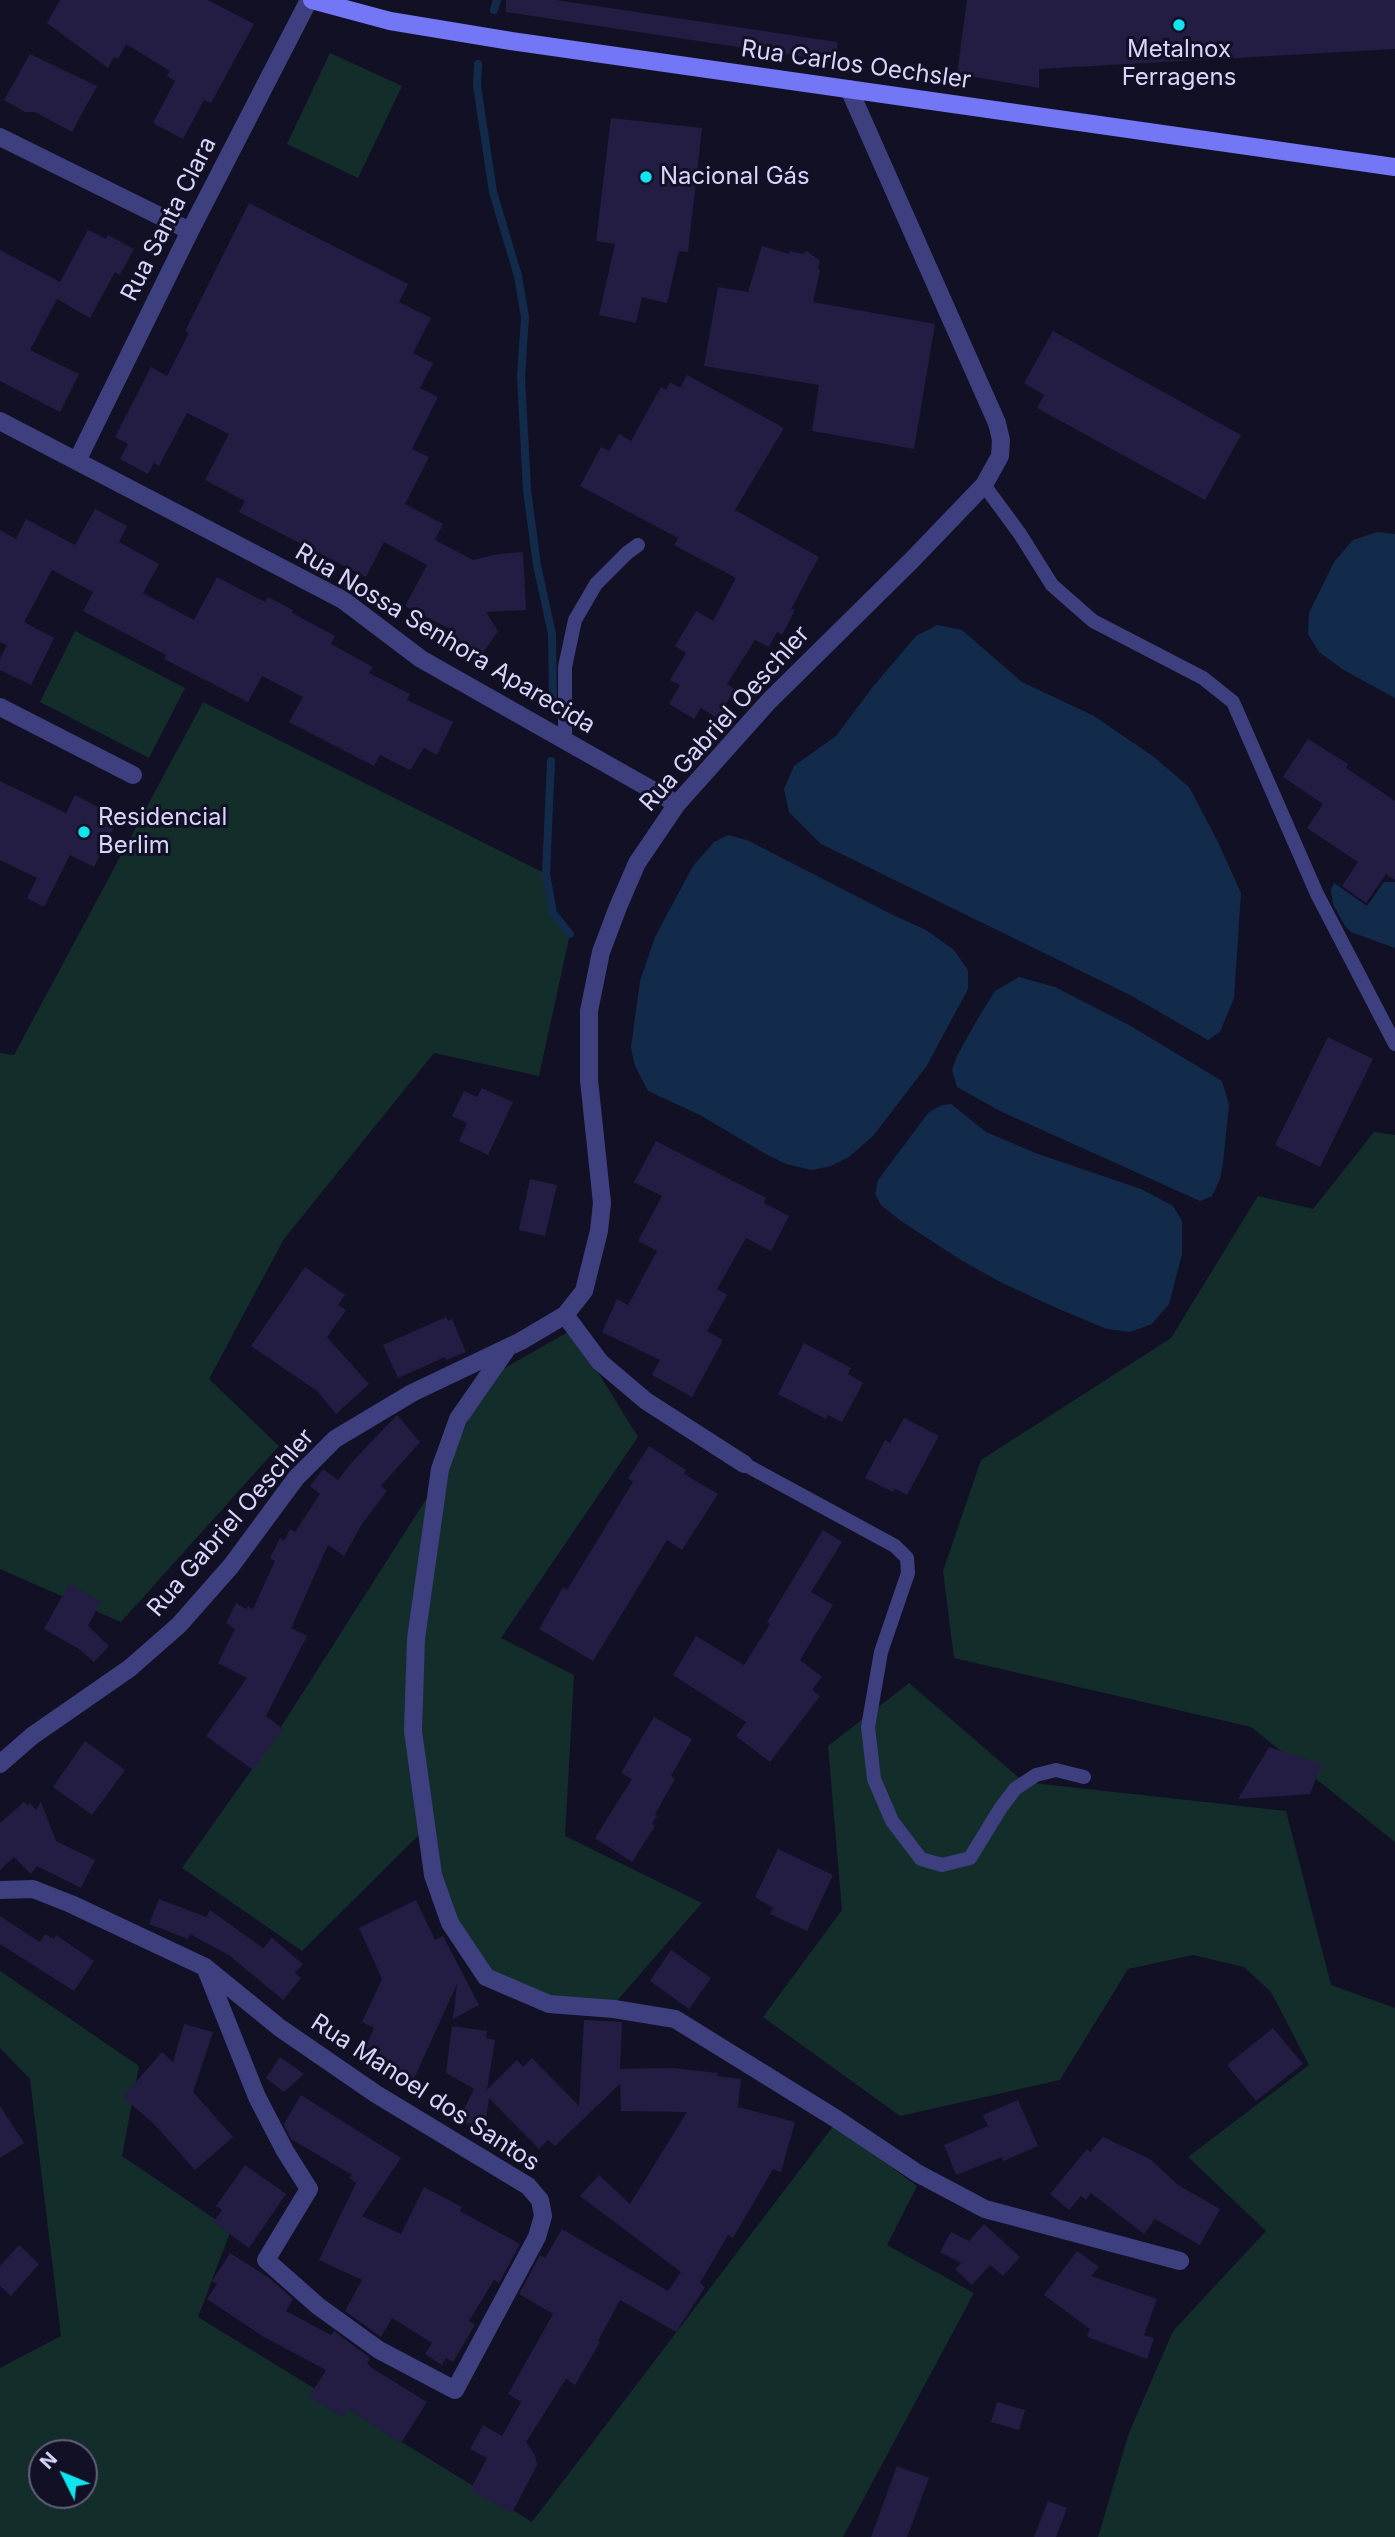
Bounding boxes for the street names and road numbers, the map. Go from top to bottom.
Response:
street label: Rua Carlos Oechsler [739,35,973,95]
street label: Rua Santa Clara [115,132,223,306]
street label: Rua Nossa Senhora Aparecida [290,538,600,740]
street label: Rua Gabriel Oeschler [634,620,816,818]
street label: Rua Gabriel Oeschler [142,1423,320,1623]
street label: Rua Manoel dos Santos [305,2008,545,2178]

